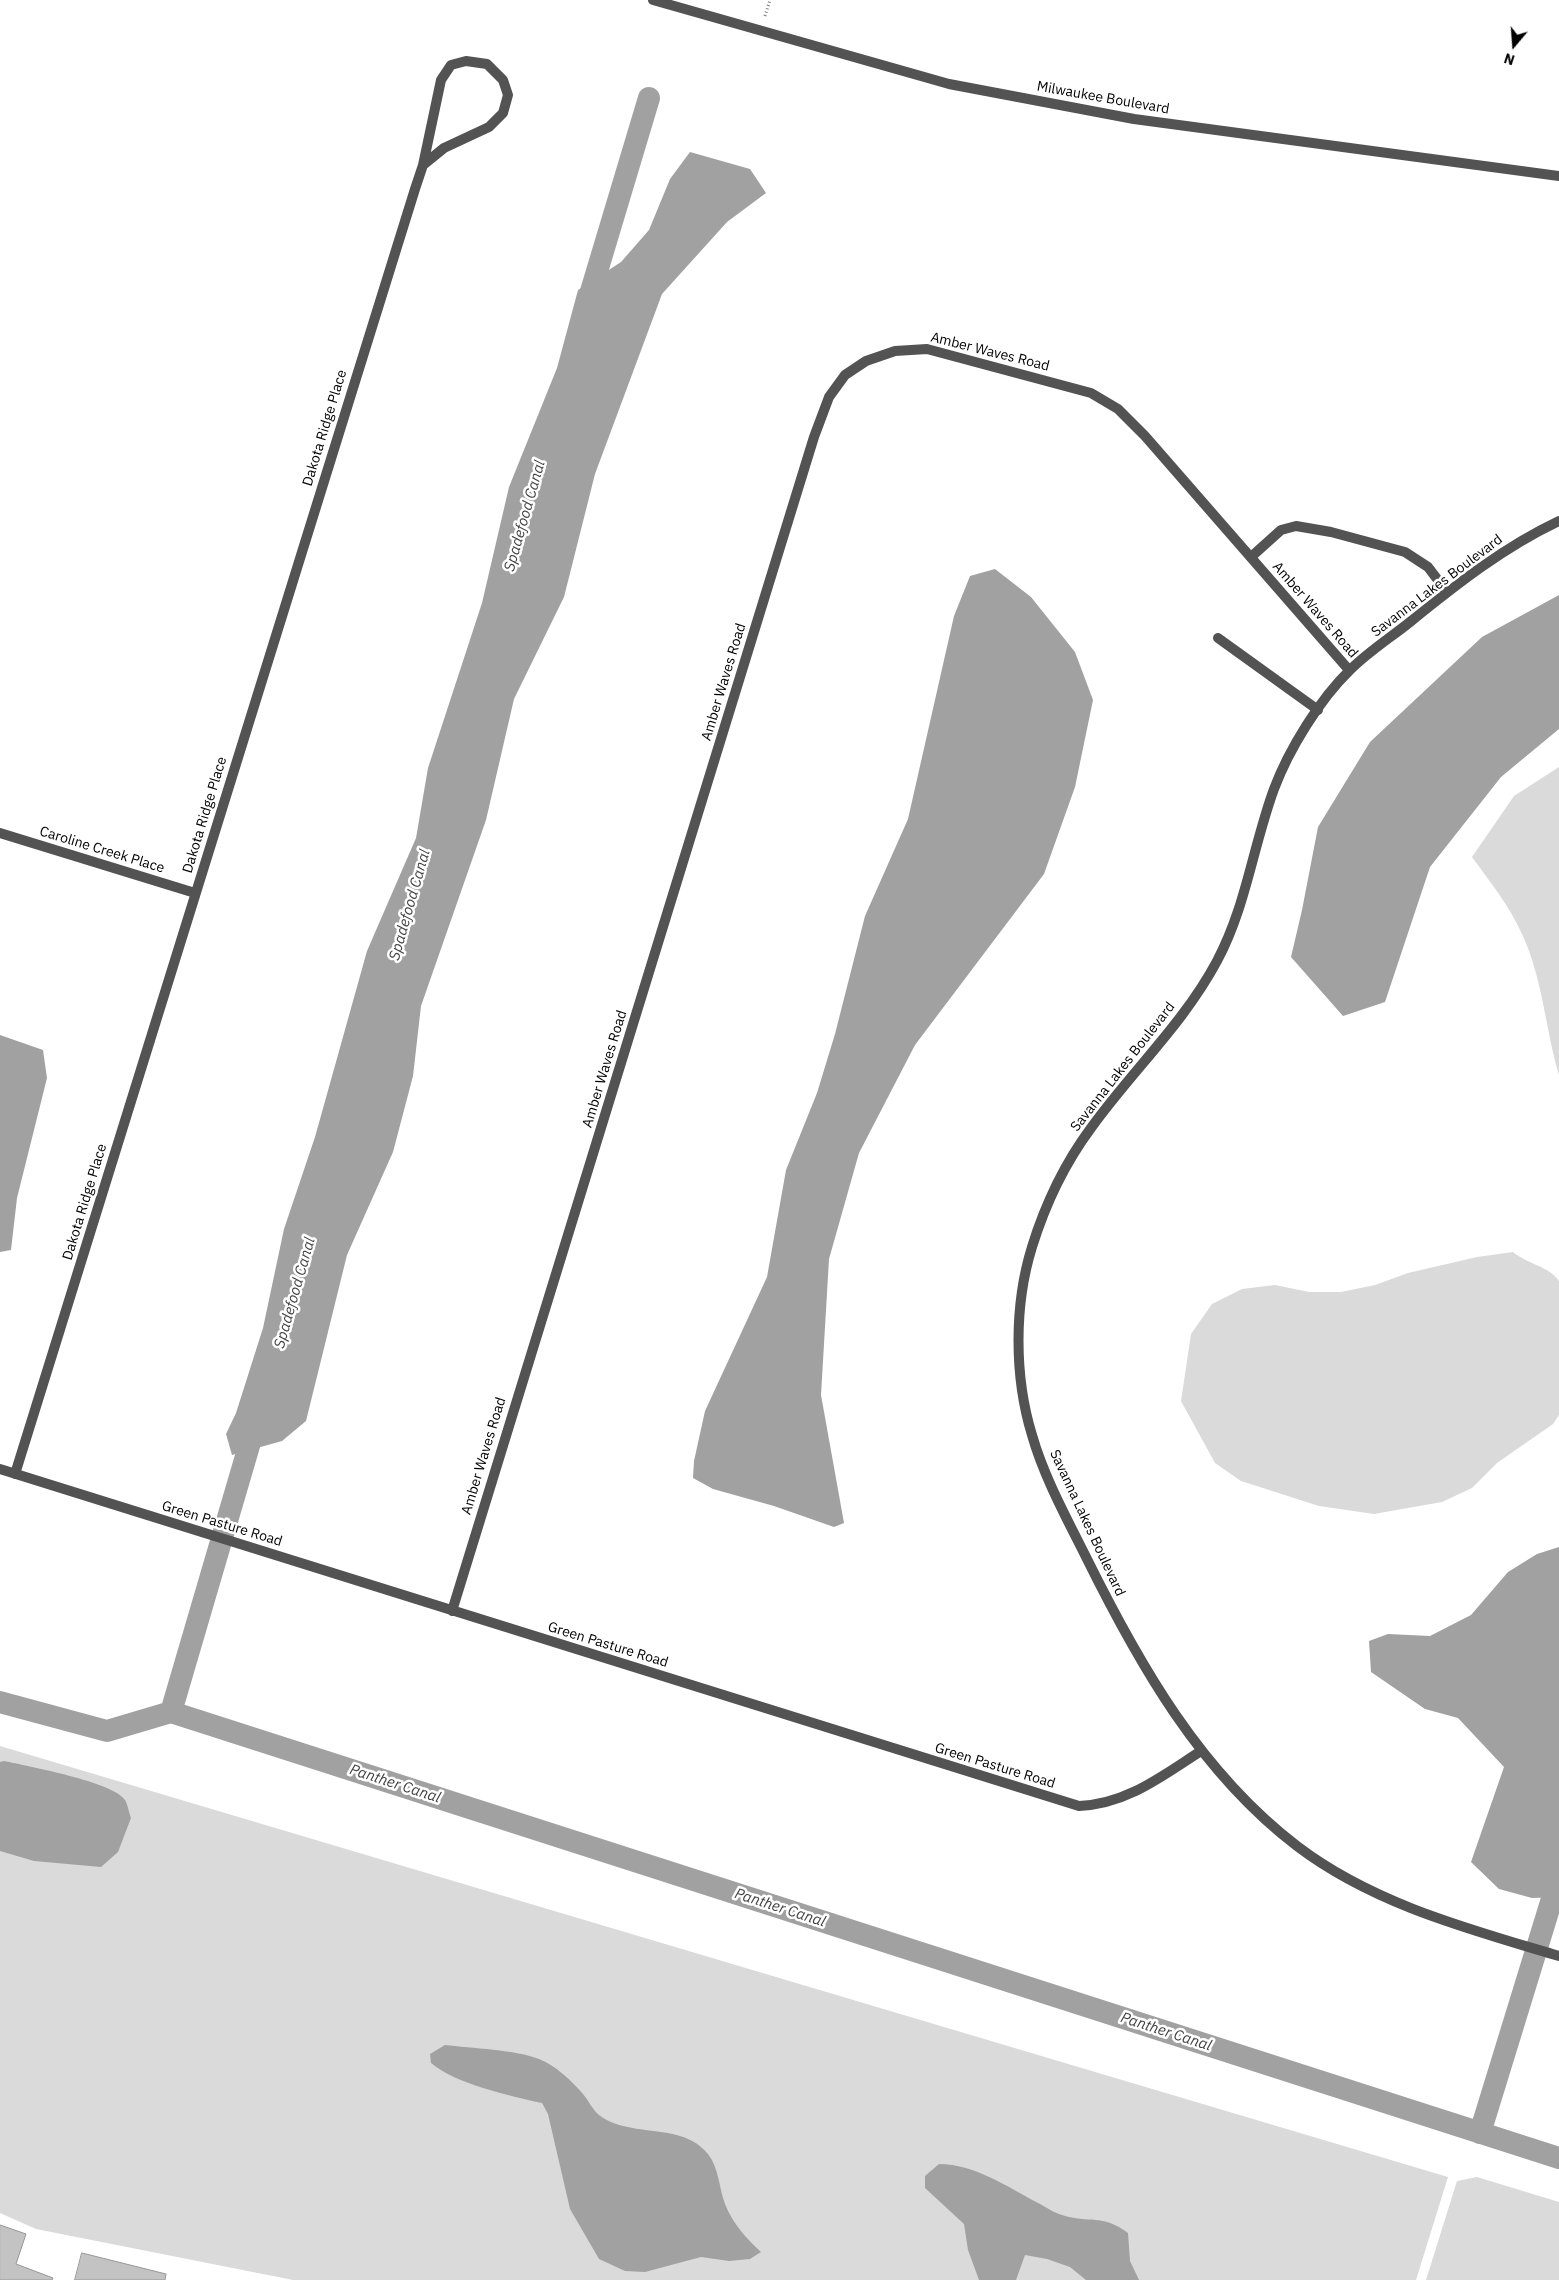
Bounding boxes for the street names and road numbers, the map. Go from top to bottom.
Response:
street label: Milwaukee Boulevard [1035,78,1171,118]
street label: Amber Waves Road [929,329,1051,375]
street label: Dakota Ridge Place [299,368,351,488]
street label: Savanna Lakes Boulevard [1368,531,1506,641]
street label: Amber Waves Road [1269,558,1361,662]
street label: Amber Waves Road [698,621,750,743]
street label: Dakota Ridge Place [179,755,231,875]
street label: Caroline Creek Place [38,823,166,877]
street label: Savanna Lakes Boulevard [1067,999,1179,1135]
street label: Amber Waves Road [579,1008,631,1130]
street label: Dakota Ridge Place [59,1142,111,1262]
street label: Amber Waves Road [458,1395,510,1517]
street label: Savanna Lakes Boulevard [1046,1447,1128,1599]
street label: Green Pasture Road [160,1498,284,1550]
street label: Green Pasture Road [546,1619,670,1671]
street label: Green Pasture Road [933,1740,1057,1792]

